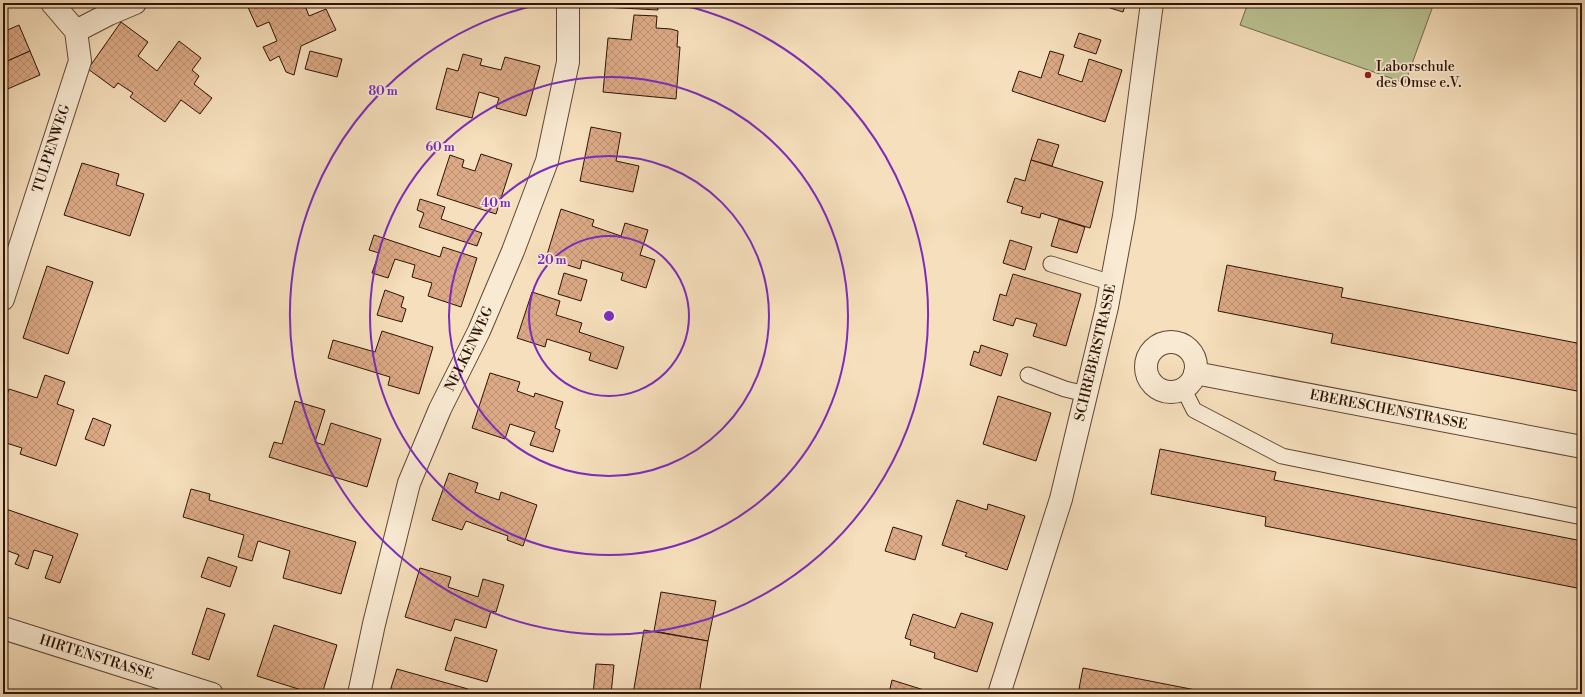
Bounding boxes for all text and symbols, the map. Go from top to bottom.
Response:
place label: Laborschule des Omse e.V. [1376,58,1462,92]
marker: Laborschule des Omse e.V. [1363,70,1373,80]
text: 80 m [368,84,398,99]
street label: TULPENWEG [29,102,75,195]
text: 60 m [425,140,455,155]
text: 40 m [481,196,511,211]
text: 20 m [537,253,567,268]
street label: SCHREBERSTRASSE [1071,283,1120,423]
street label: NELKENWEG [441,303,498,395]
centre of rings [602,309,616,323]
street label: EBERESCHENSTRASSE [1308,386,1469,434]
street label: HIRTENSTRASSE [37,631,156,684]

